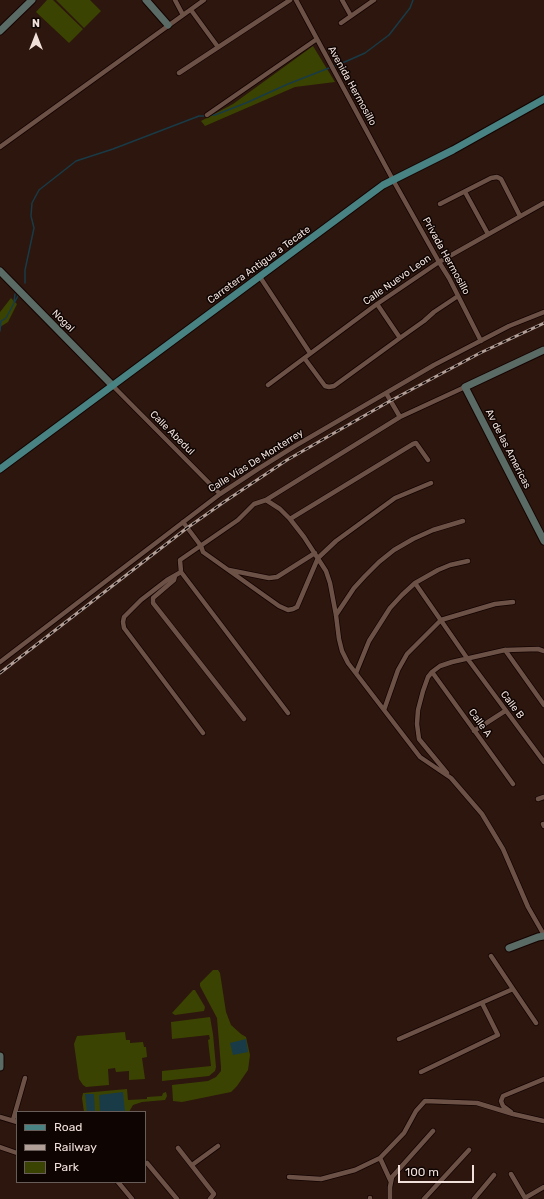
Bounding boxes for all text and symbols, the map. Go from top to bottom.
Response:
north arrow [16,16,56,56]
text: N [32,17,40,30]
street label: Avenida Hermosillo [325,44,379,128]
street label: Privada Hermosillo [420,215,472,297]
street label: Carretera Antigua a Tecate [205,224,313,306]
street label: Calle Nuevo Leon [361,252,433,308]
street label: Nogal [49,307,77,335]
street label: Av de las Americas [483,407,533,491]
street label: Calle Abedul [147,408,197,458]
street label: Calle Vías De Monterrey [206,427,306,495]
street label: Calle B [498,689,526,721]
street label: Calle A [466,707,494,739]
legend [16,1111,146,1183]
text: Road [54,1120,82,1134]
text: Railway [54,1140,97,1154]
scale bar [400,1157,476,1183]
text: Park [54,1160,79,1174]
text: 100 m [405,1165,439,1179]

